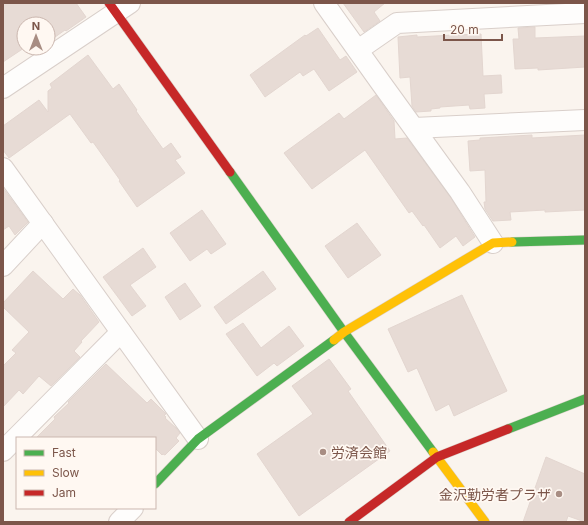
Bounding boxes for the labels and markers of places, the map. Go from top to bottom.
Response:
place label: 労済会館 [331,444,387,461]
marker: 労済会館 [318,447,328,457]
place label: 金沢勤労者プラザ [439,486,551,503]
marker: 金沢勤労者プラザ [554,489,564,499]

